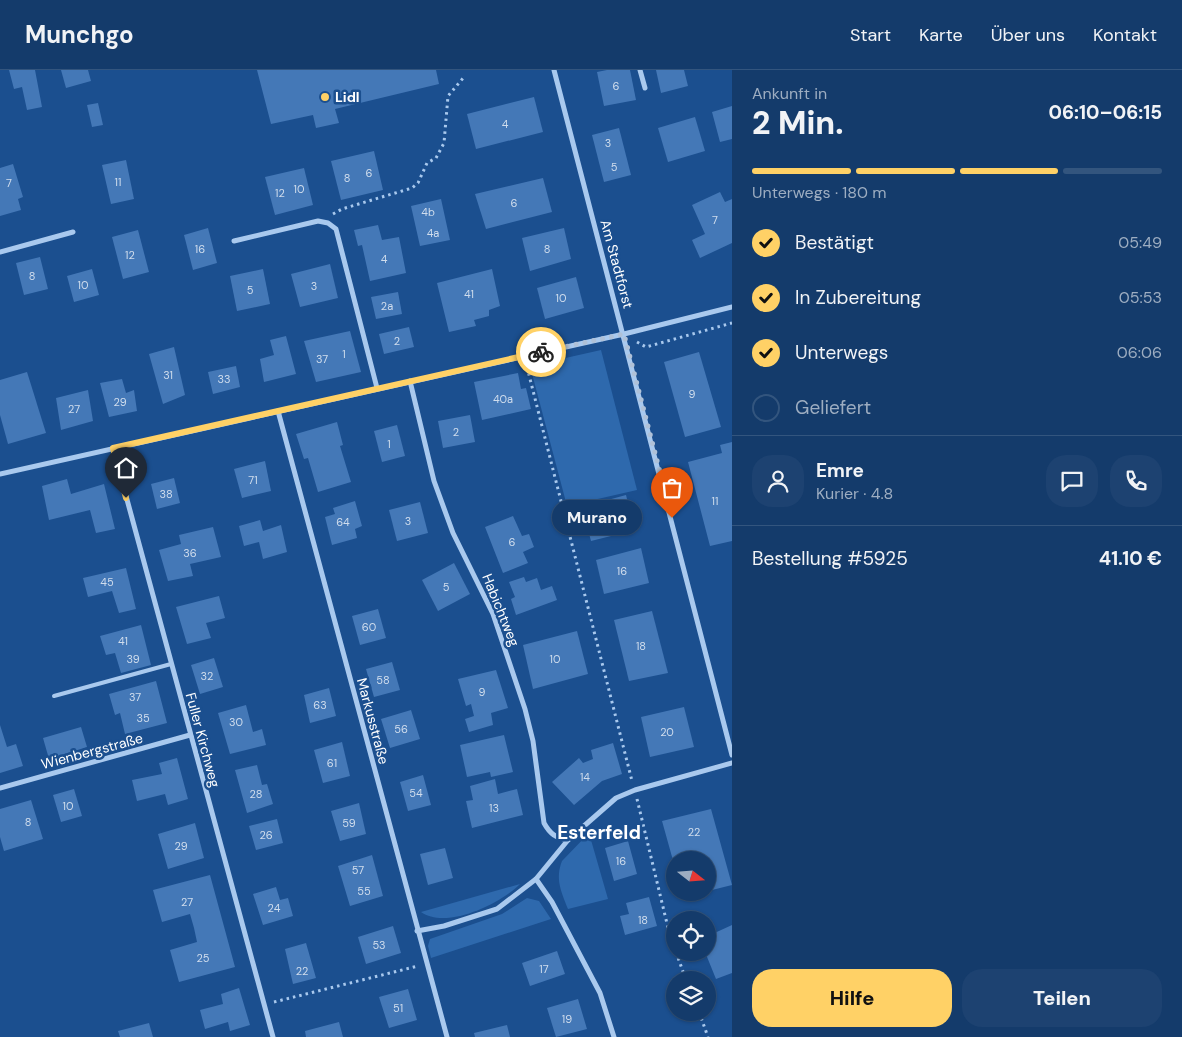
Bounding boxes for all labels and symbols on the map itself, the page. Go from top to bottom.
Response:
house number: 6 [613,79,620,93]
place label: Lidl [335,88,360,106]
marker: Lidl [319,91,331,103]
house number: 4 [502,117,509,131]
house number: 3 [605,136,611,150]
house number: 5 [611,160,618,174]
house number: 6 [366,166,373,180]
house number: 8 [344,171,350,185]
house number: 11 [115,175,121,189]
house number: 7 [6,176,12,190]
house number: 10 [294,182,304,196]
house number: 12 [275,186,285,200]
house number: 6 [511,196,518,210]
house number: 4b [421,205,435,219]
house number: 7 [712,213,718,227]
street label: Am Stadtforst [597,218,637,310]
house number: 4a [427,226,439,240]
house number: 16 [195,242,205,256]
house number: 8 [544,242,550,256]
house number: 12 [125,248,135,262]
house number: 4 [381,252,388,266]
house number: 8 [29,269,35,283]
house number: 10 [78,278,88,292]
house number: 3 [311,279,317,293]
house number: 5 [247,283,254,297]
house number: 41 [464,287,474,301]
house number: 10 [556,291,566,305]
house number: 2a [381,299,393,313]
courier [516,327,566,377]
house number: 2 [394,334,400,348]
house number: 1 [342,347,346,361]
house number: 37 [316,352,328,366]
house number: 31 [163,368,173,382]
house number: 33 [217,372,231,386]
house number: 9 [689,387,696,401]
house number: 40a [493,392,513,406]
house number: 29 [113,395,127,409]
house number: 27 [68,402,80,416]
house number: 2 [453,425,459,439]
house number: 1 [387,437,391,451]
pin [105,447,147,498]
pin [651,467,693,518]
house number: 71 [248,473,258,487]
house number: 38 [159,487,173,501]
house number: 11 [712,494,718,508]
callout: Murano [552,500,642,536]
house number: 3 [405,514,411,528]
house number: 64 [336,515,350,529]
house number: 6 [509,535,516,549]
house number: 36 [183,546,197,560]
house number: 16 [617,564,627,578]
street label: Habichtweg [478,571,524,649]
house number: 45 [100,575,114,589]
house number: 5 [443,580,450,594]
house number: 60 [362,620,376,634]
house number: 41 [118,634,128,648]
house number: 18 [636,639,646,653]
house number: 39 [126,652,140,666]
house number: 10 [550,652,560,666]
house number: 32 [201,669,213,683]
house number: 58 [376,673,390,687]
street label: Markusstraße [353,676,393,766]
house number: 9 [479,685,486,699]
house number: 37 [129,690,141,704]
street label: Fuller Kirchweg [182,691,224,789]
house number: 63 [313,698,327,712]
house number: 35 [136,711,150,725]
house number: 30 [229,715,243,729]
house number: 56 [394,722,408,736]
house number: 20 [660,725,674,739]
street label: Wienbergstraße [39,729,145,773]
house number: 61 [327,756,337,770]
house number: 14 [580,770,590,784]
house number: 54 [409,786,423,800]
house number: 28 [250,787,262,801]
house number: 10 [63,799,73,813]
house number: 13 [489,801,499,815]
house number: 8 [25,815,31,829]
house number: 59 [342,816,356,830]
district label: Esterfeld [557,820,641,845]
house number: 22 [688,825,700,839]
house number: 26 [259,828,273,842]
house number: 29 [174,839,188,853]
north arrow [666,851,716,901]
house number: 16 [616,854,626,868]
house number: 57 [352,863,364,877]
house number: 55 [357,884,371,898]
house number: 27 [181,895,193,909]
house number: 24 [268,901,281,915]
house number: 18 [638,913,648,927]
house number: 53 [372,938,386,952]
house number: 25 [196,951,210,965]
house number: 17 [539,962,549,976]
house number: 22 [296,964,308,978]
house number: 51 [393,1001,403,1015]
house number: 19 [562,1012,572,1026]

